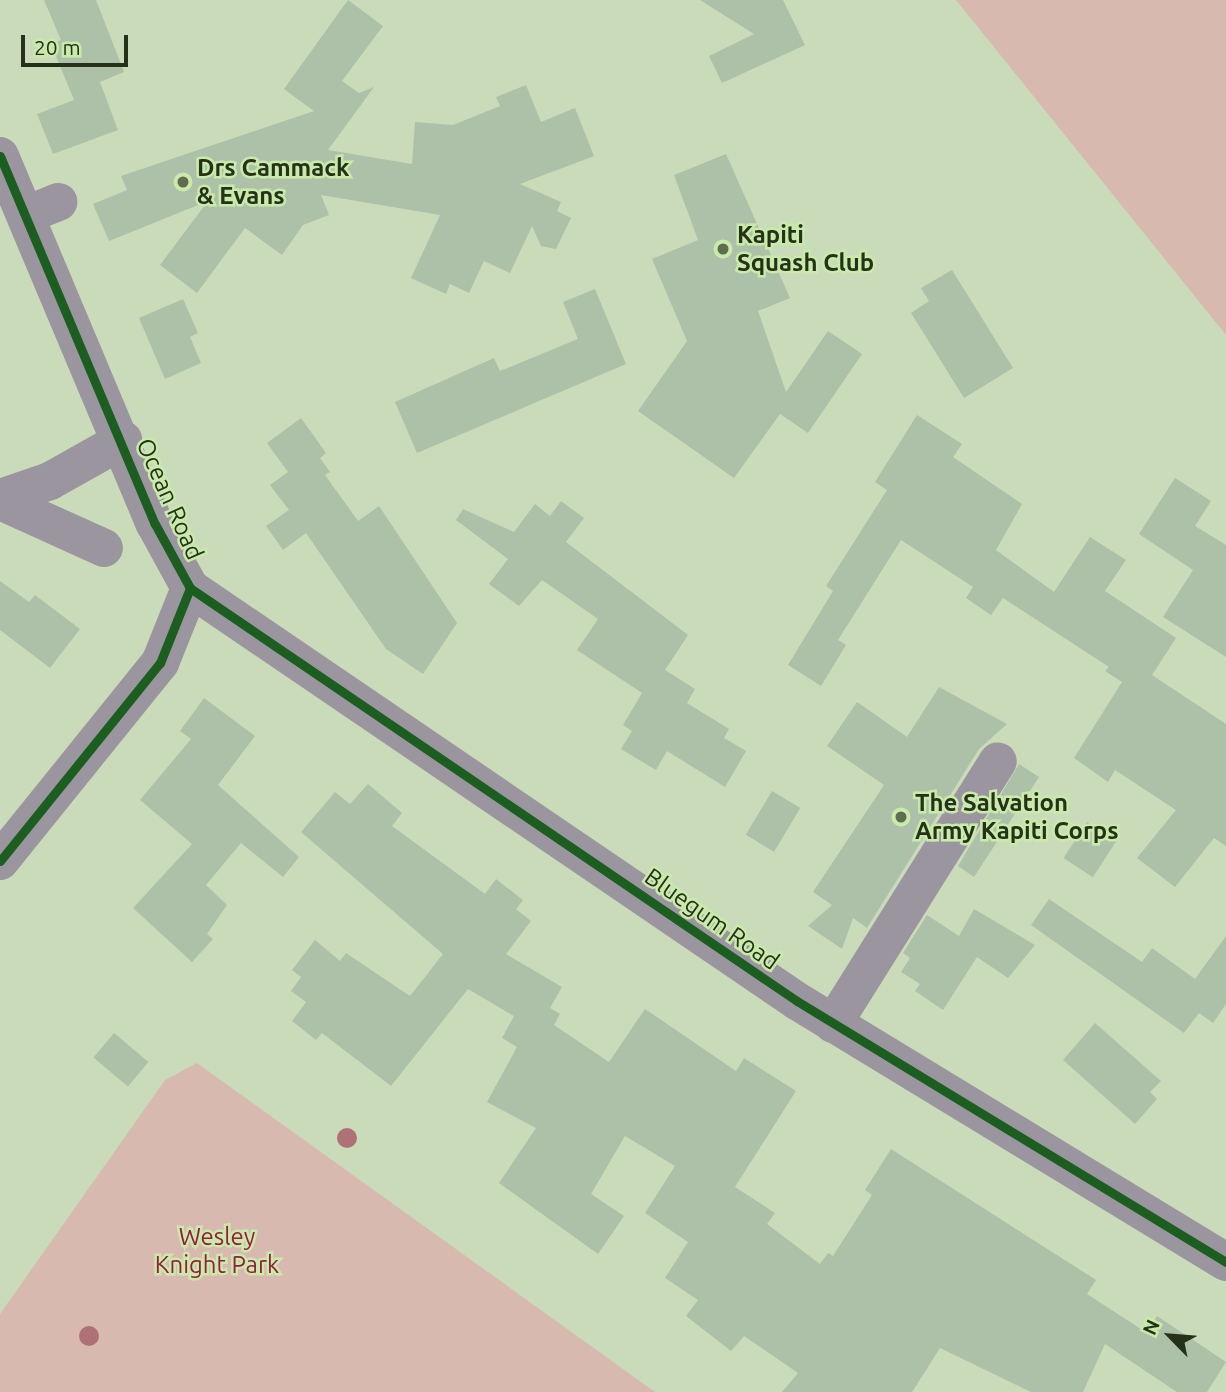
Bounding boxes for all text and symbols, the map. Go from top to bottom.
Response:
scale bar [24,21,131,65]
text: 20 m [34,35,81,59]
place label: Drs Cammack & Evans [197,154,350,210]
marker: Drs Cammack & Evans [175,174,191,190]
place label: Kapiti Squash Club [737,221,874,277]
marker: Kapiti Squash Club [715,241,731,257]
street label: Ocean Road [130,434,210,564]
place label: The Salvation Army Kapiti Corps [915,789,1119,845]
marker: The Salvation Army Kapiti Corps [893,809,909,825]
street label: Bluegum Road [639,862,785,976]
park label: Wesley Knight Park [155,1223,279,1279]
north arrow [1135,1301,1205,1371]
text: N [1138,1316,1164,1338]

